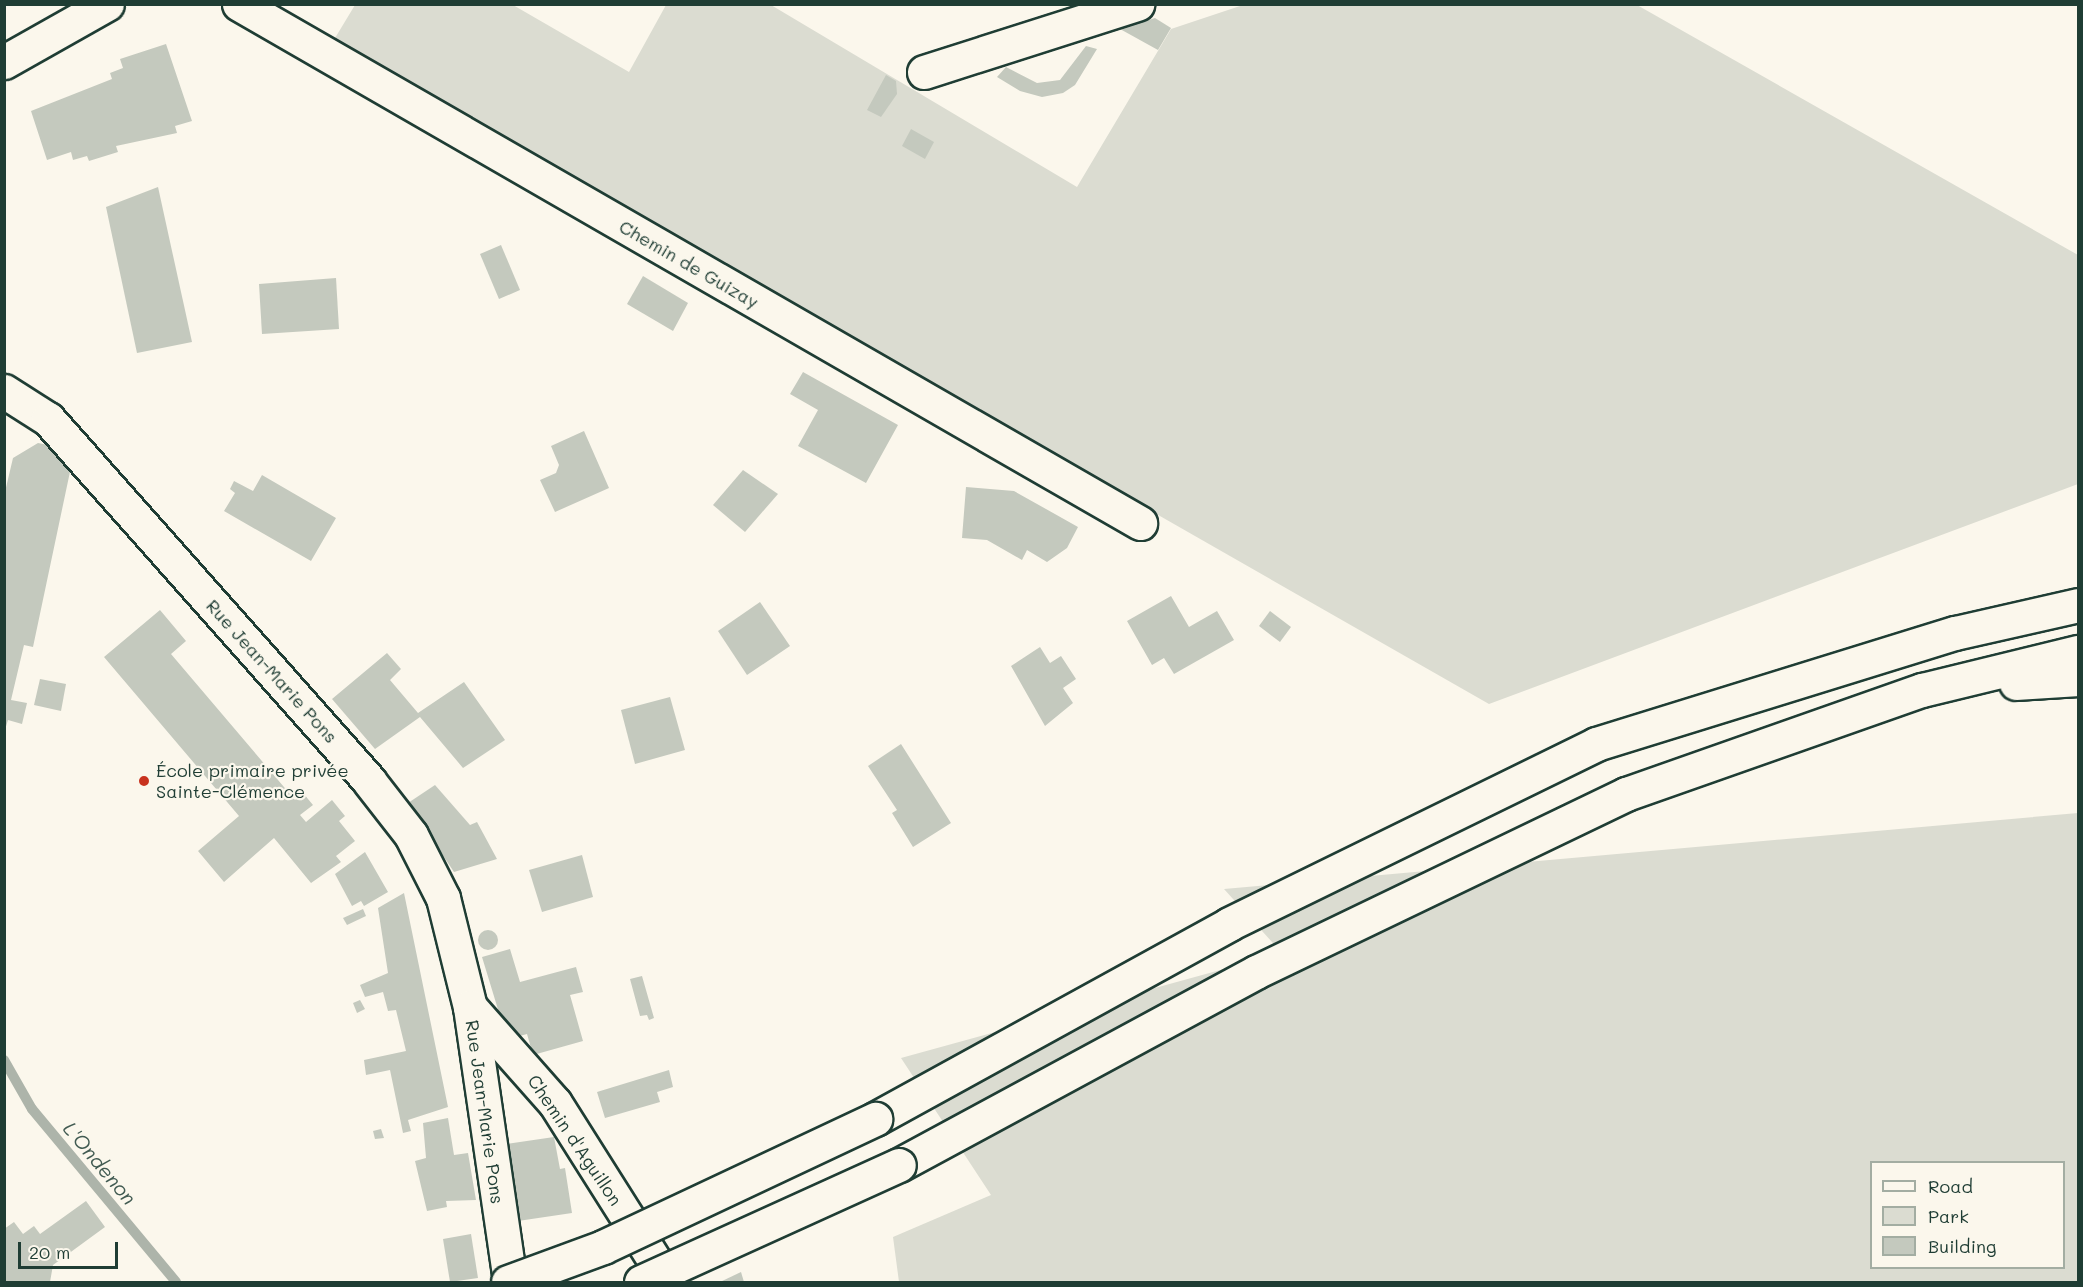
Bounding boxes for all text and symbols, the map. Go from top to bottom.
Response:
street label: Chemin de Guizay [615,215,763,313]
street label: Rue Jean-Marie Pons [202,595,342,747]
place label: École primaire privée Sainte-Clémence [156,760,349,802]
marker: École primaire privée Sainte-Clémence [137,774,151,788]
street label: Rue Jean-Marie Pons [461,1019,509,1205]
street label: Chemin d'Aguillon [523,1071,627,1209]
water label: L'Ondenon [58,1117,142,1209]
legend [1870,1161,2065,1269]
text: Road [1928,1174,1973,1198]
text: Park [1928,1204,1969,1228]
scale bar [21,1230,122,1268]
text: Building [1928,1234,1996,1258]
text: 20 m [29,1240,70,1264]

